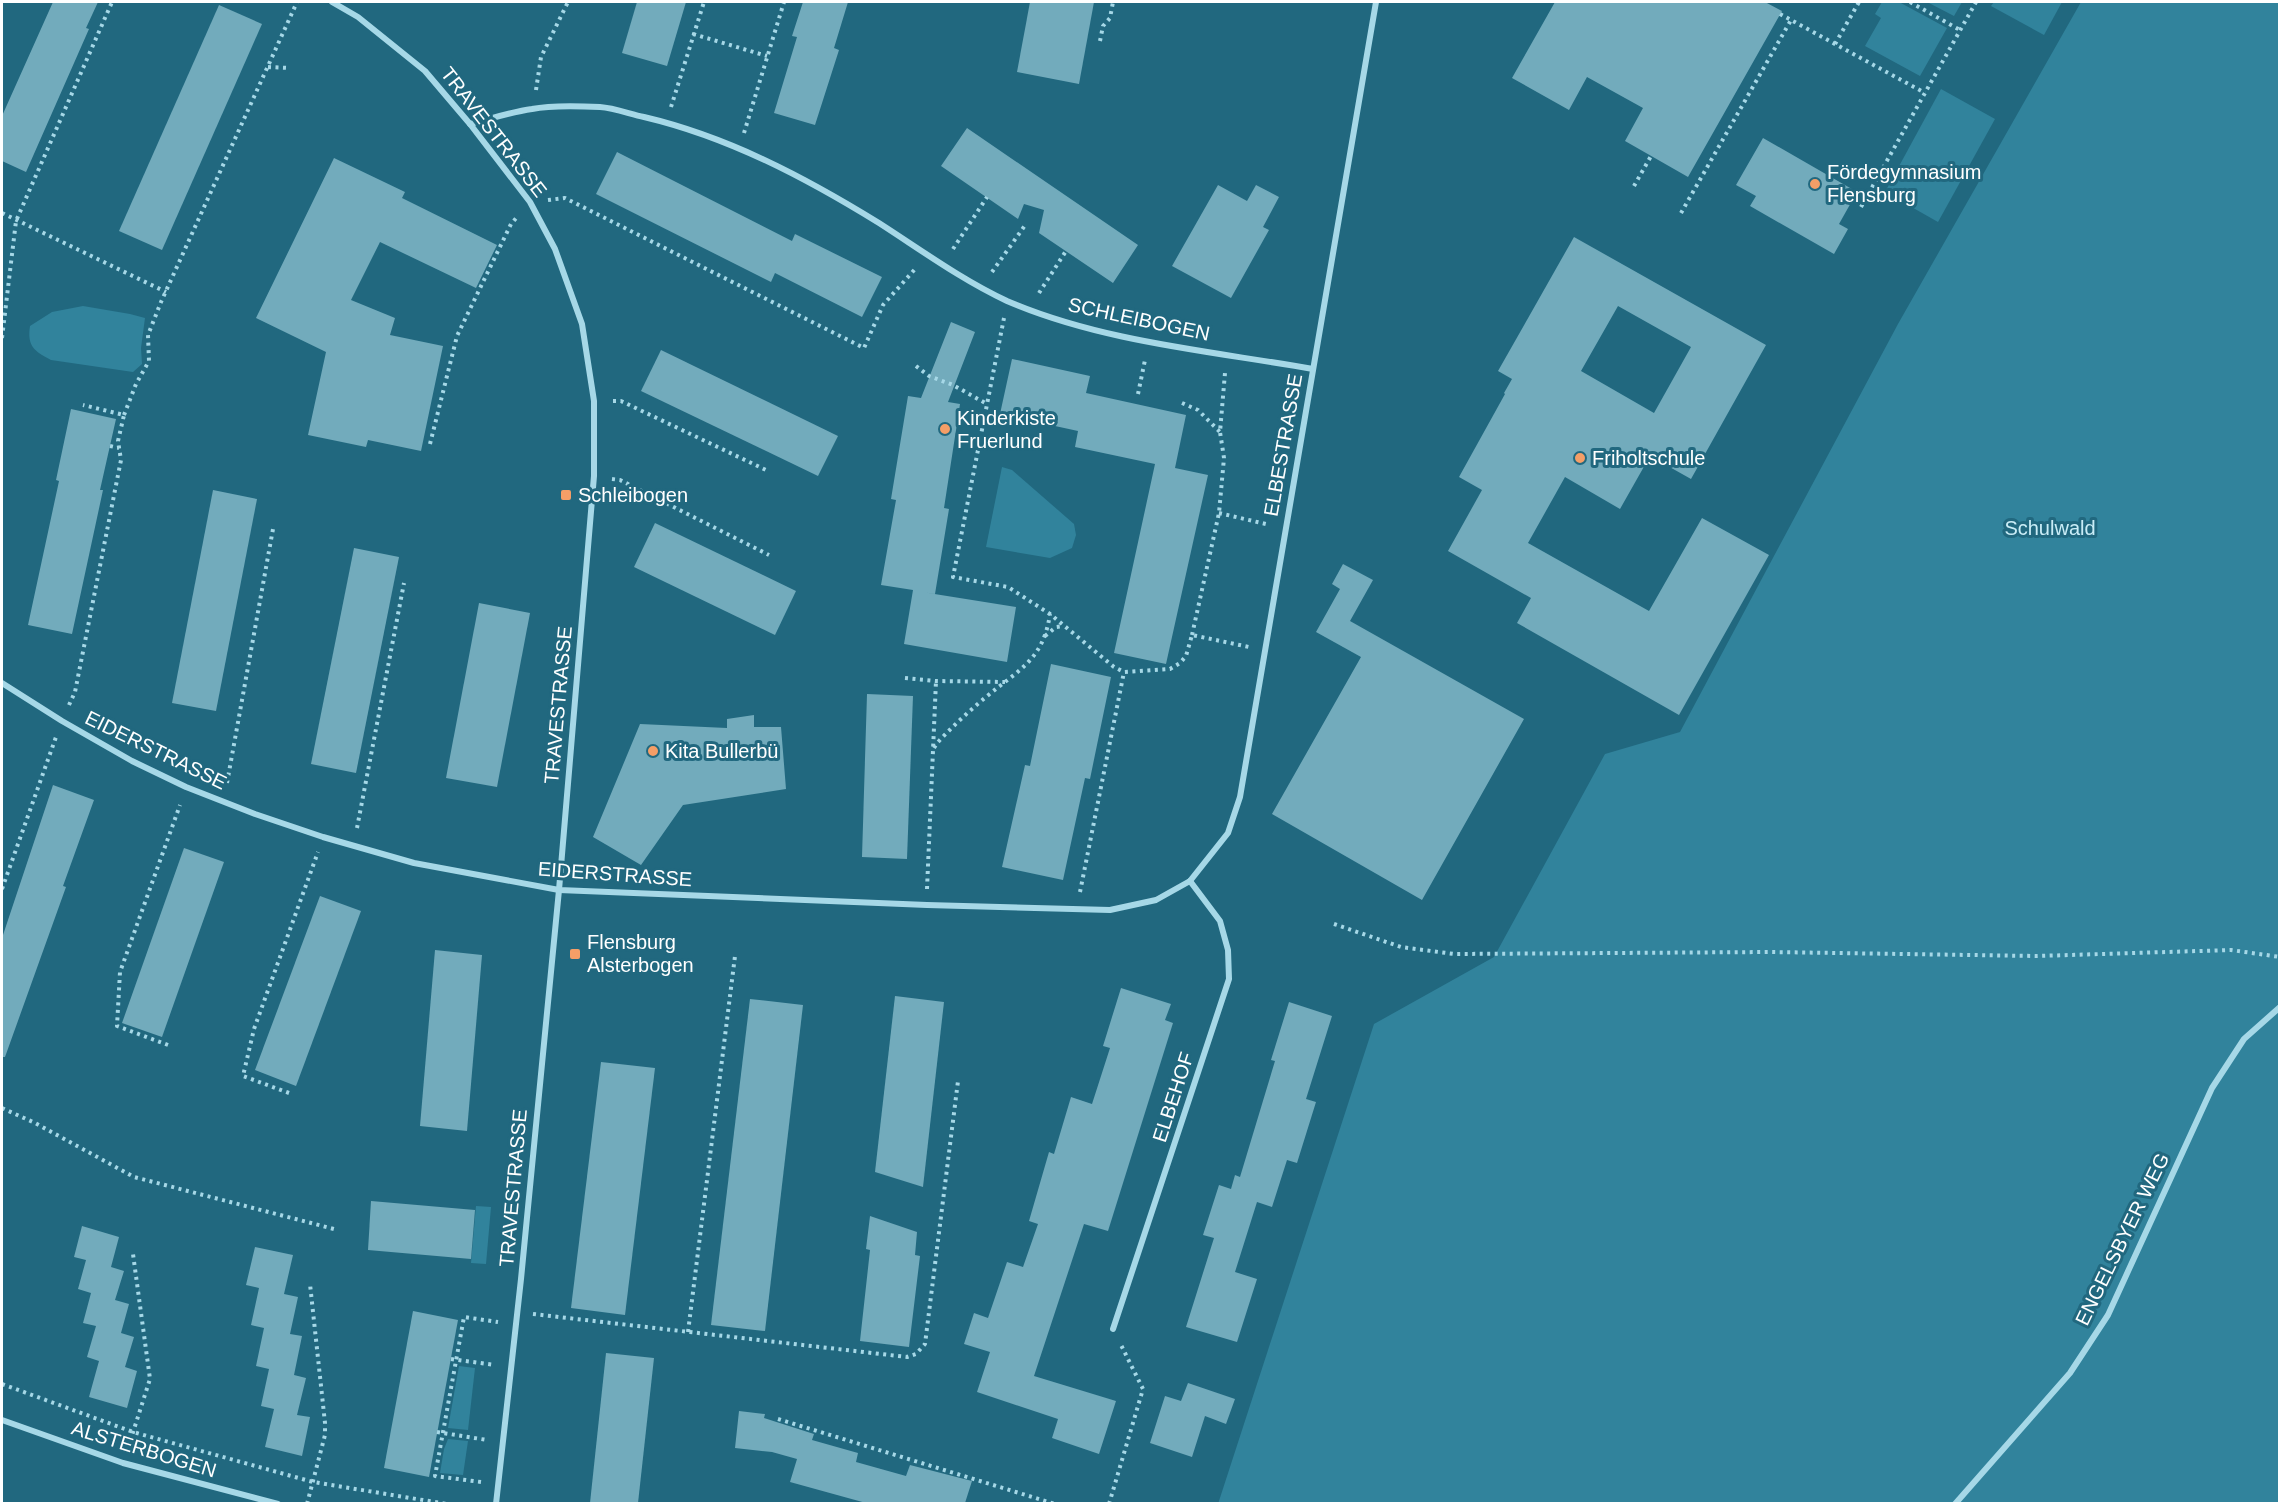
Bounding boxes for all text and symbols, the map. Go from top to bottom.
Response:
street label: TRAVESTRASSE [437,63,551,201]
place label: Fördegymnasium Flensburg [1827,161,1982,206]
marker: Fördegymnasium Flensburg [1808,177,1822,191]
street label: SCHLEIBOGEN [1066,293,1212,345]
street label: ELBESTRASSE [1260,372,1306,518]
place label: Kinderkiste Fruerlund [957,407,1056,452]
marker: Kinderkiste Fruerlund [938,422,952,436]
place label: Friholtschule [1592,447,1705,469]
marker: Friholtschule [1573,451,1587,465]
place label: Schleibogen [578,484,688,506]
marker: Schleibogen [559,488,573,502]
park label: Schulwald [2004,517,2096,539]
street label: TRAVESTRASSE [540,625,576,785]
street label: EIDERSTRASSE [82,706,230,794]
place label: Kita Bullerbü [665,740,778,762]
marker: Kita Bullerbü [646,744,660,758]
street label: EIDERSTRASSE [537,858,693,890]
place label: Flensburg Alsterbogen [587,931,694,976]
marker: Flensburg Alsterbogen [568,947,582,961]
street label: ELBEHOF [1148,1049,1198,1145]
street label: TRAVESTRASSE [495,1108,531,1268]
street label: ENGELSBYER WEG [2071,1149,2173,1329]
street label: ALSTERBOGEN [69,1417,219,1481]

